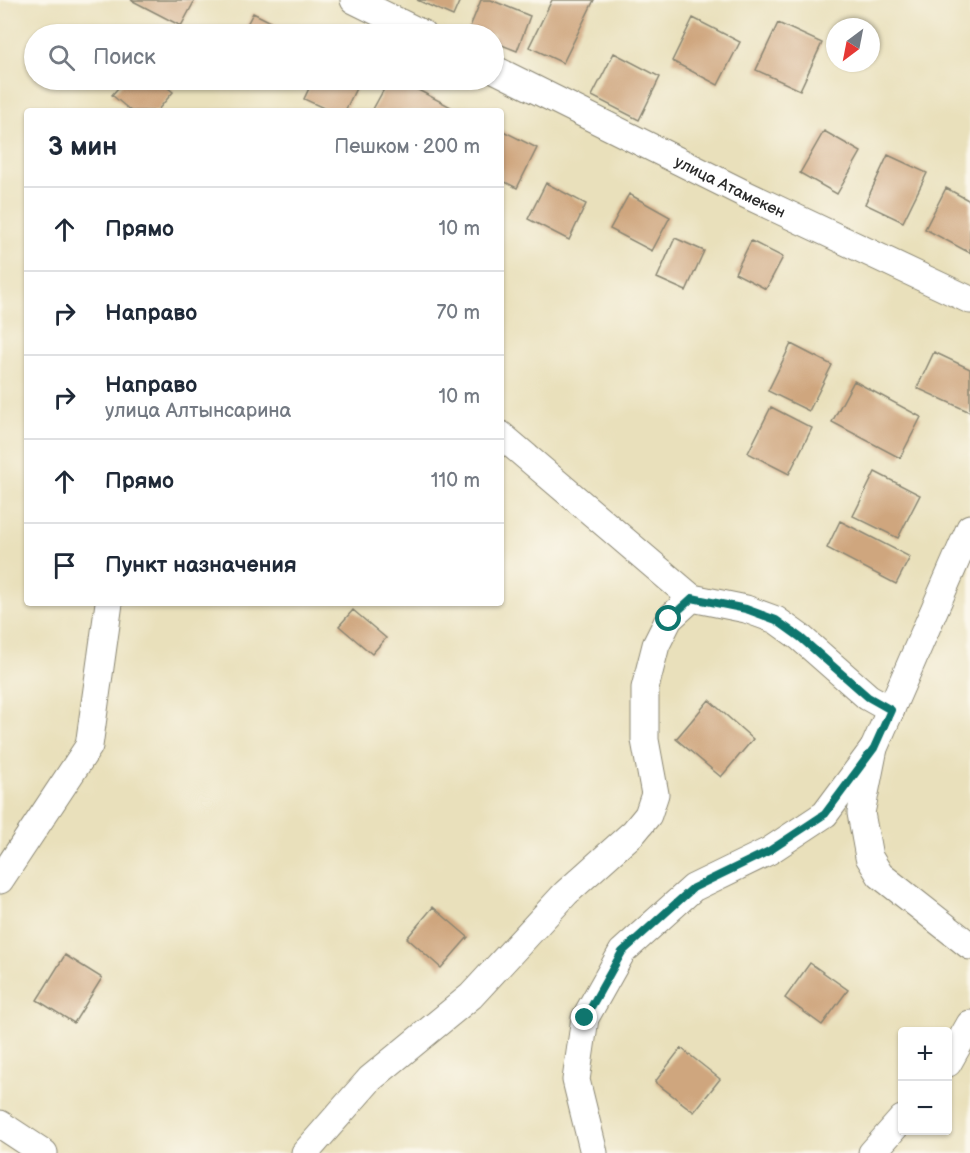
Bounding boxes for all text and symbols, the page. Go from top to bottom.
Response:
north arrow [826,18,880,72]
search box [24,24,504,90]
icon: search [45,41,78,74]
text: Поиск [93,44,156,71]
text: 3 мин [48,132,117,163]
text: Пешком · 200 m [334,135,480,159]
street label: улица Атамекен [671,153,788,223]
icon: ahead [48,213,81,246]
text: Прямо [105,216,174,243]
text: 10 m [439,217,480,241]
icon: right [48,297,81,330]
text: Направо [105,300,197,327]
text: 70 m [436,301,480,325]
text: Направо [105,372,197,399]
icon: right [48,381,81,414]
text: 10 m [439,385,480,409]
text: улица Алтынсарина [105,399,291,423]
icon: ahead [48,465,81,498]
text: Прямо [105,468,174,495]
text: 110 m [431,469,480,493]
icon: arrive [48,549,81,582]
text: Пункт назначения [105,552,297,579]
route start [655,605,681,631]
route end [571,1004,597,1030]
map controls [898,1027,952,1135]
button: + [898,1027,952,1081]
button: − [898,1081,952,1135]

